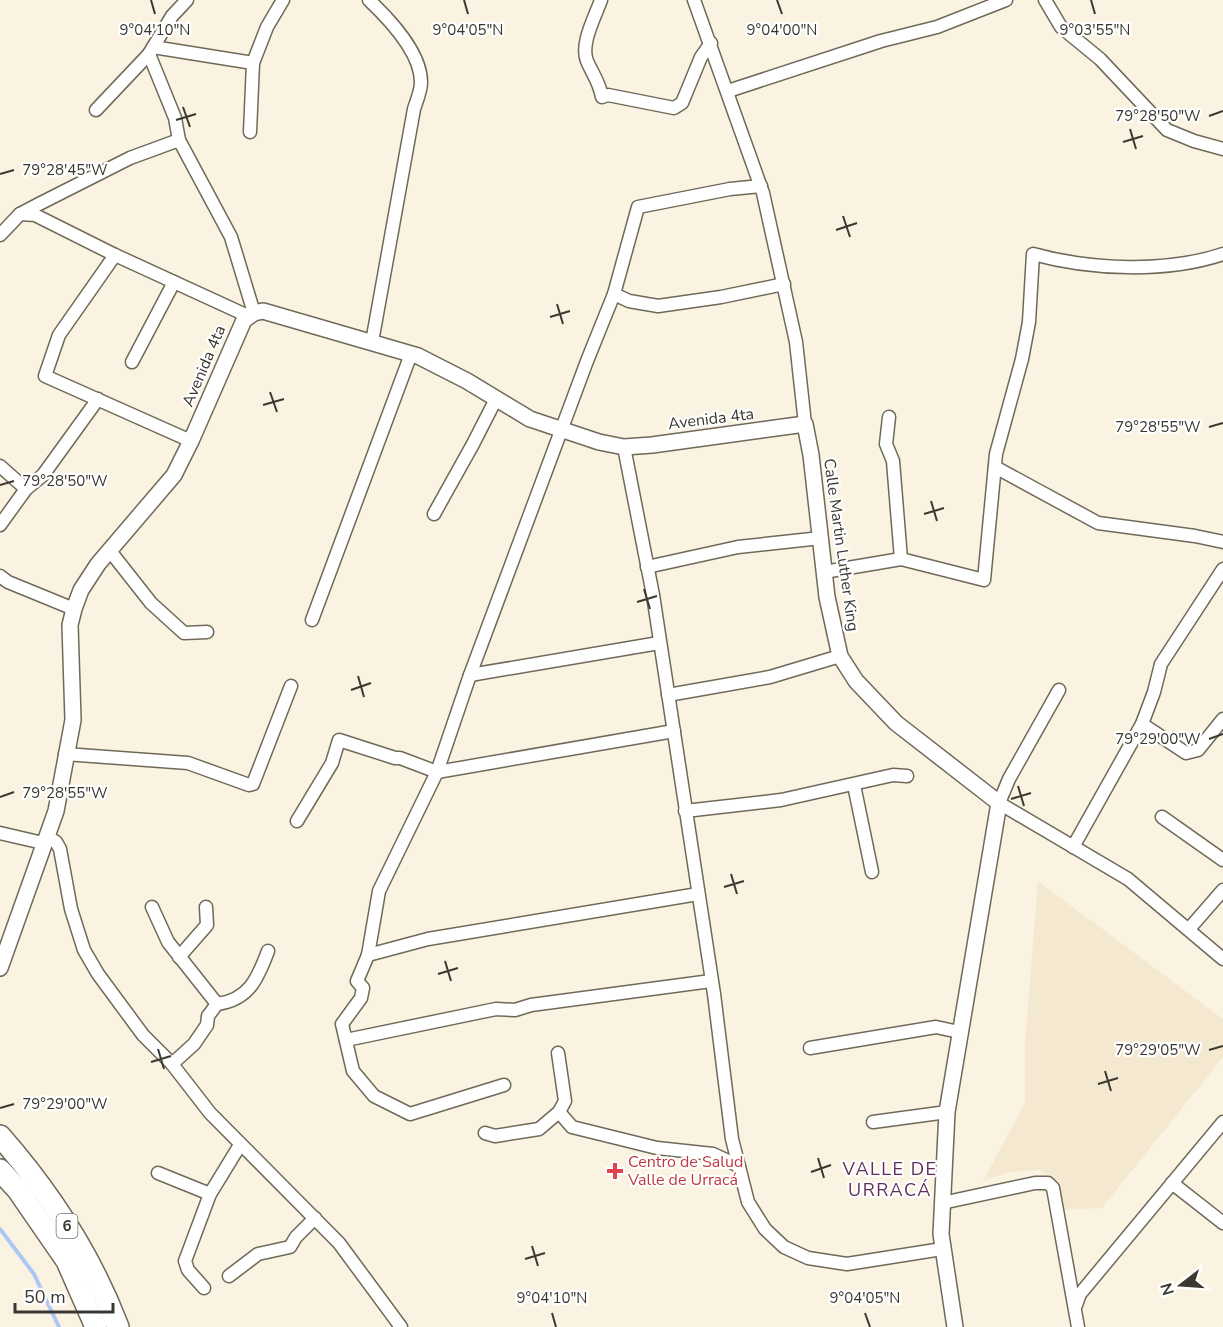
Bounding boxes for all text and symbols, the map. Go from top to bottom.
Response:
text: 9°04'10"N [120,20,190,40]
text: 9°04'05"N [433,20,503,40]
text: 9°04'00"N [747,20,817,40]
text: 9°03'55"N [1060,20,1130,40]
text: 79°28'50"W [1115,106,1201,126]
text: 79°28'45"W [22,160,108,180]
street label: Avenida 4ta [177,322,231,410]
street label: Avenida 4ta [667,403,755,435]
text: 79°28'55"W [1115,417,1201,437]
street label: Calle Martin Luther King [818,457,864,633]
text: 79°28'50"W [22,471,108,491]
text: 79°29'00"W [1115,729,1201,749]
text: 79°28'55"W [22,783,108,803]
text: 79°29'05"W [1115,1040,1201,1060]
text: 79°29'00"W [22,1094,108,1114]
place label: Centro de Salud Valle de Urracá [627,1151,743,1191]
district label: VALLE DE URRACÁ [841,1157,938,1202]
marker: Centro de Salud Valle de Urracá [606,1162,624,1180]
road number: 6 [56,1214,78,1238]
north arrow [1151,1255,1211,1315]
scale bar [15,1276,112,1314]
text: N [1155,1280,1180,1298]
text: 50 m [24,1285,66,1309]
text: 9°04'10"N [517,1288,587,1308]
text: 9°04'05"N [830,1288,900,1308]

